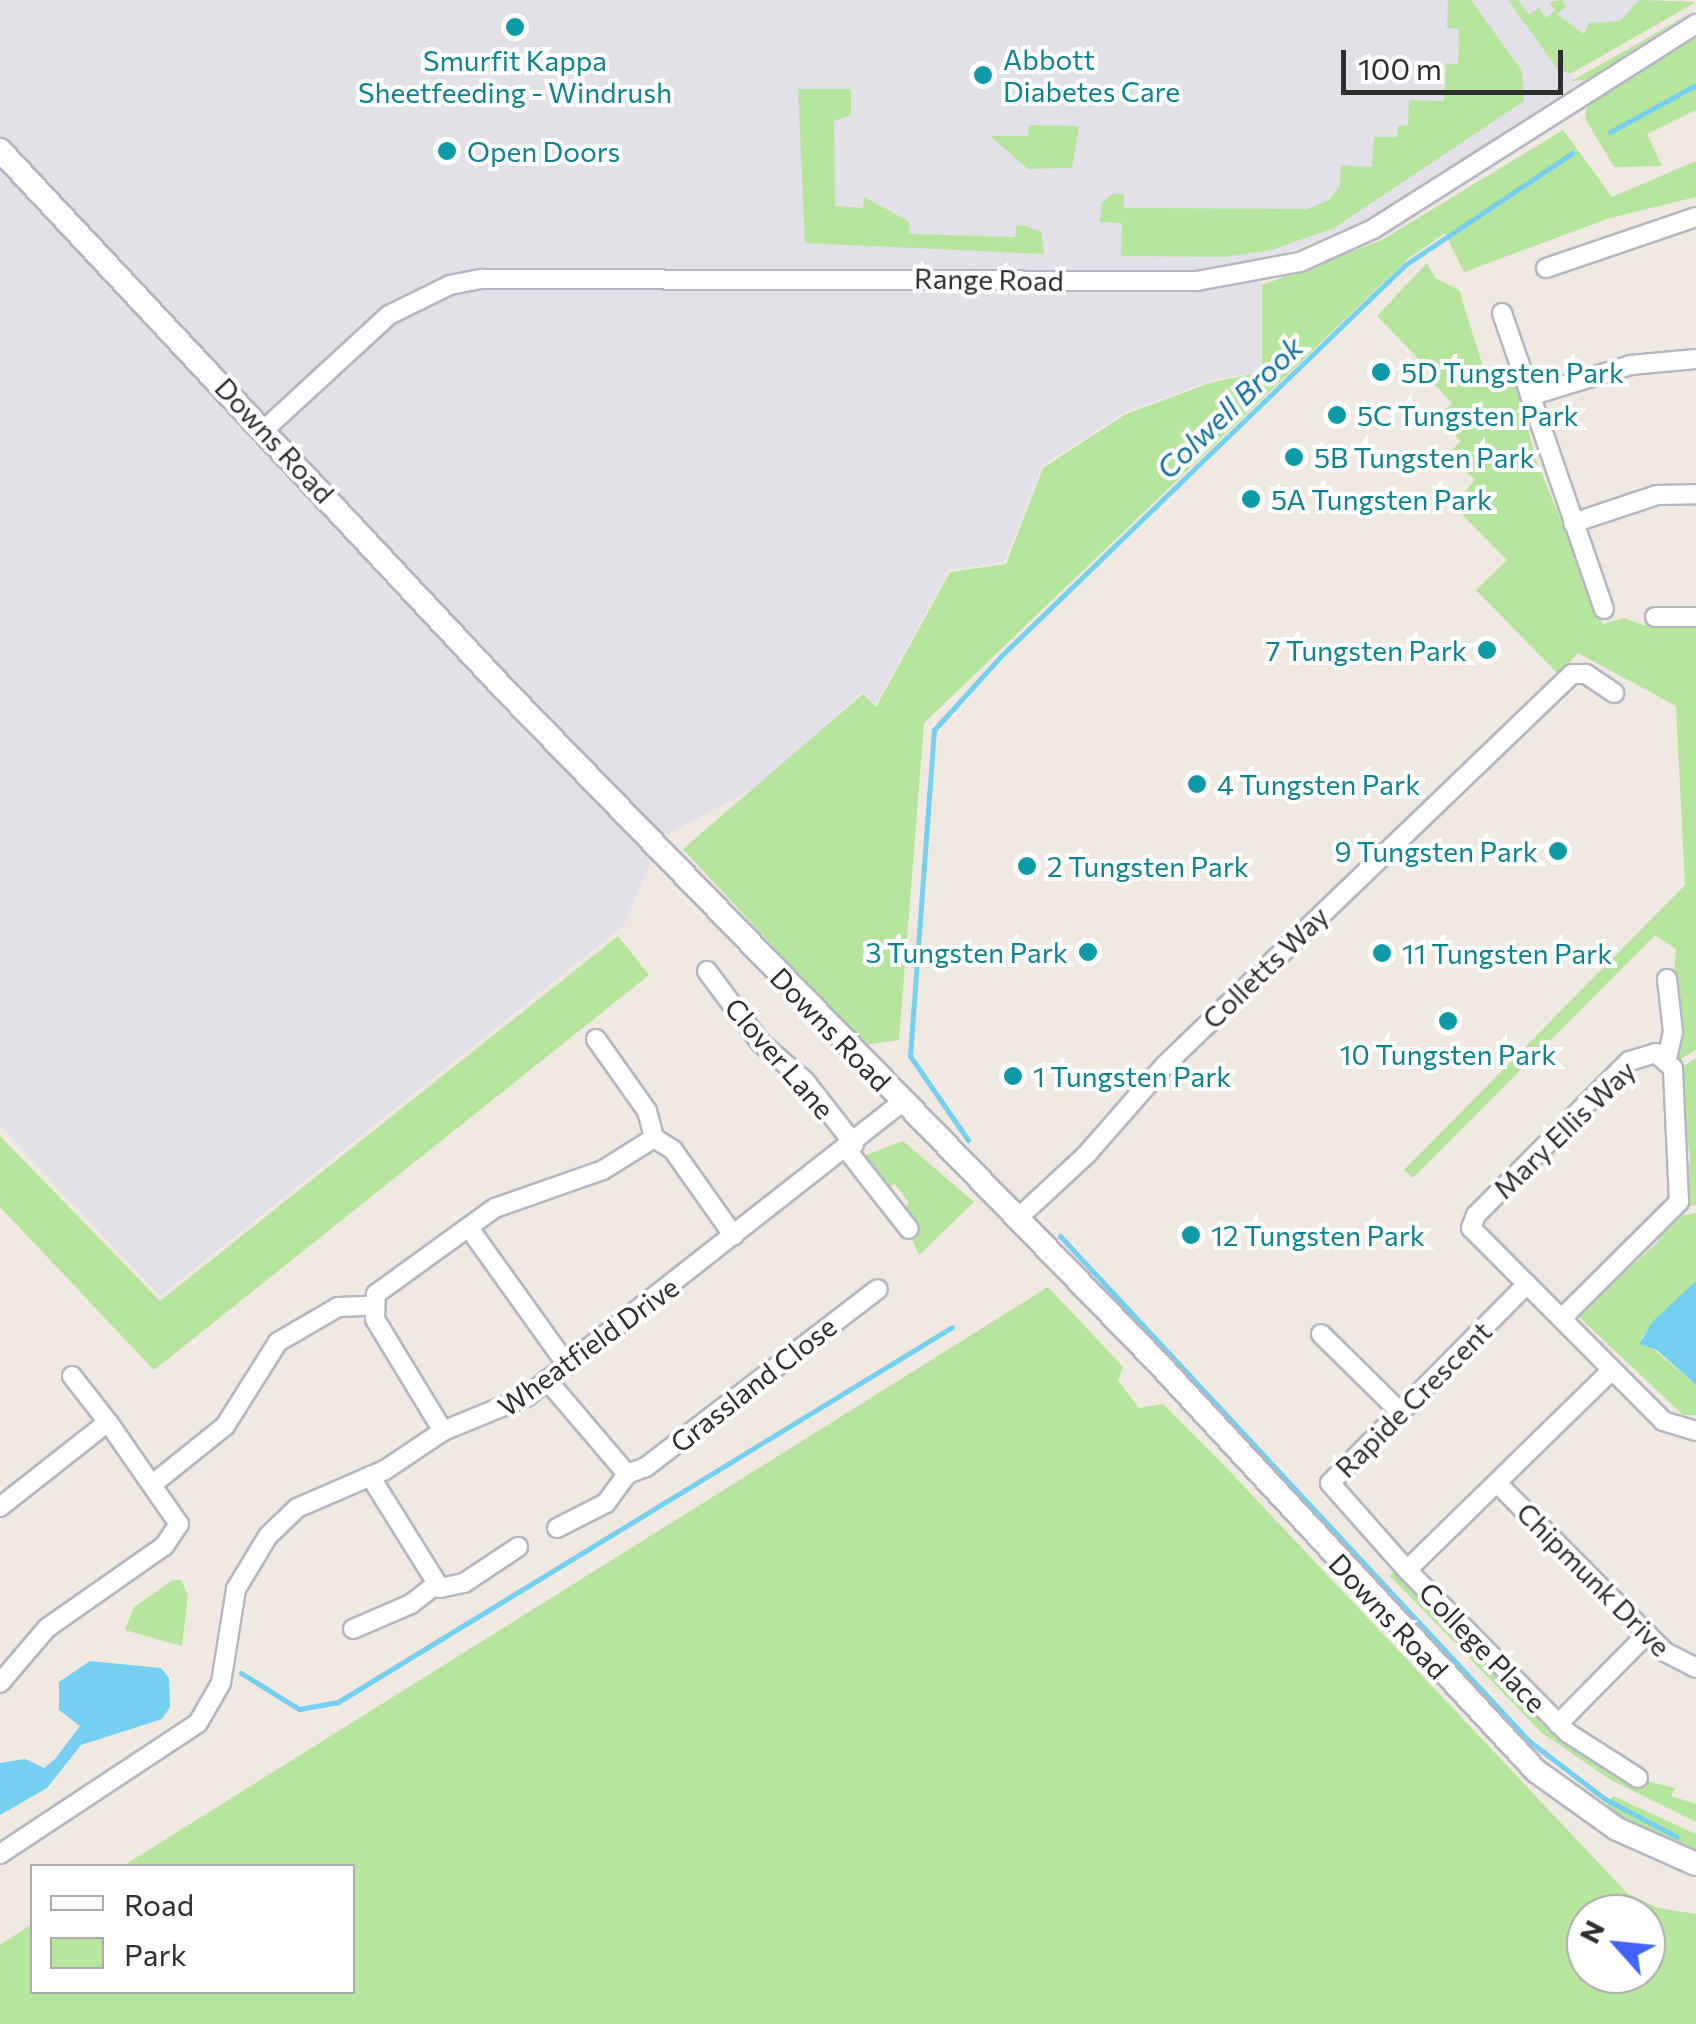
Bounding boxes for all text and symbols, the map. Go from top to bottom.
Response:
marker: Smurfit Kappa Sheetfeeding - Windrush [504,16,526,38]
scale bar [1346,30,1568,92]
place label: Abbott Diabetes Care [1003,42,1180,108]
place label: Smurfit Kappa Sheetfeeding - Windrush [358,43,672,109]
text: 100 m [1358,49,1442,86]
marker: Abbott Diabetes Care [972,64,994,86]
place label: Open Doors [467,134,620,168]
marker: Open Doors [436,140,458,162]
street label: Range Road [914,261,1064,297]
water label: Colwell Brook [1148,328,1310,486]
place label: 5D Tungsten Park [1401,355,1624,389]
marker: 5D Tungsten Park [1370,361,1392,383]
street label: Downs Road [209,370,341,510]
place label: 5C Tungsten Park [1357,398,1579,432]
marker: 5C Tungsten Park [1326,404,1348,426]
place label: 5B Tungsten Park [1314,440,1535,474]
marker: 5B Tungsten Park [1283,446,1305,468]
place label: 5A Tungsten Park [1271,482,1492,516]
marker: 5A Tungsten Park [1240,488,1262,510]
place label: 7 Tungsten Park [1266,633,1467,667]
marker: 7 Tungsten Park [1476,639,1498,661]
place label: 4 Tungsten Park [1217,767,1420,801]
marker: 4 Tungsten Park [1186,773,1208,795]
place label: 9 Tungsten Park [1334,834,1538,868]
marker: 9 Tungsten Park [1547,840,1569,862]
place label: 2 Tungsten Park [1047,849,1249,883]
marker: 2 Tungsten Park [1016,855,1038,877]
street label: Colletts Way [1195,899,1335,1035]
place label: 3 Tungsten Park [866,935,1068,969]
place label: 11 Tungsten Park [1402,936,1612,970]
marker: 3 Tungsten Park [1077,941,1099,963]
marker: 11 Tungsten Park [1371,942,1393,964]
street label: Downs Road [764,960,898,1098]
street label: Clover Lane [718,991,842,1125]
marker: 10 Tungsten Park [1437,1010,1459,1032]
place label: 10 Tungsten Park [1340,1037,1556,1071]
street label: Mary Ellis Way [1486,1053,1642,1205]
place label: 1 Tungsten Park [1033,1059,1231,1093]
marker: 1 Tungsten Park [1002,1065,1024,1087]
place label: 12 Tungsten Park [1211,1218,1425,1252]
marker: 12 Tungsten Park [1180,1224,1202,1246]
street label: Wheatfield Drive [491,1269,685,1423]
street label: Grassland Close [663,1309,843,1459]
street label: Rapide Crescent [1328,1314,1498,1484]
street label: Chipmunk Drive [1510,1495,1678,1663]
street label: Downs Road [1323,1546,1455,1686]
street label: College Place [1413,1575,1553,1719]
legend [30,1864,355,1994]
text: Road [124,1885,194,1922]
north arrow [1566,1894,1666,1994]
text: N [1571,1914,1611,1948]
text: Park [124,1935,187,1972]

